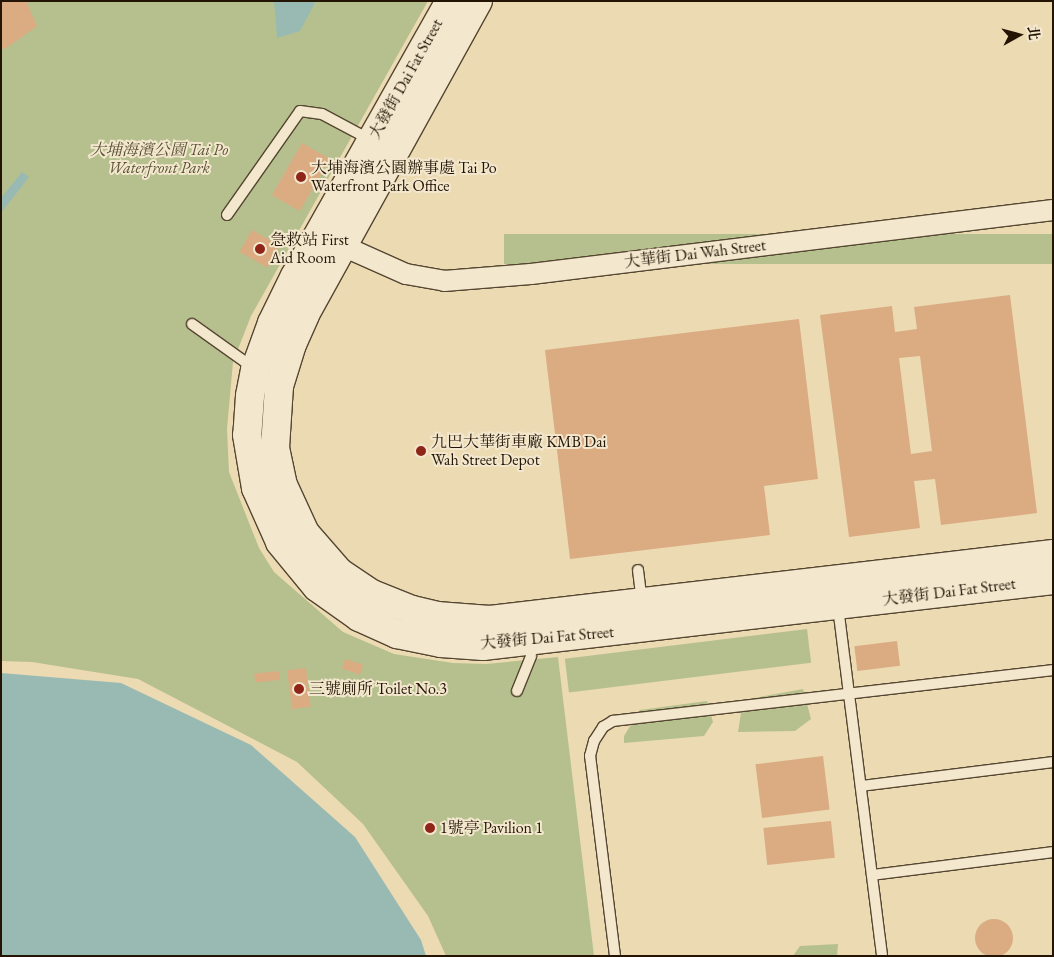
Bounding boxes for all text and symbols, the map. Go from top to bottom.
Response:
north arrow [994,10,1044,60]
street label: 大發街 Dai Fat Street [365,16,447,142]
text: 北 [1024,25,1044,41]
park label: 大埔海濱公園 Tai Po Waterfront Park [90,140,228,178]
place label: 大埔海濱公園辦事處 Tai Po Waterfront Park Office [311,158,497,196]
marker: 大埔海濱公園辦事處 Tai Po Waterfront Park Office [295,171,307,183]
place label: 急救站 First Aid Room [270,230,349,268]
street label: 大華街 Dai Wah Street [623,236,767,272]
marker: 急救站 First Aid Room [254,243,266,255]
place label: 九巴大華街車廠 KMB Dai Wah Street Depot [431,432,606,470]
marker: 九巴大華街車廠 KMB Dai Wah Street Depot [415,445,427,457]
street label: 大發街 Dai Fat Street [881,574,1017,610]
street label: 大發街 Dai Fat Street [479,623,615,653]
place label: 三號廁所 Toilet No.3 [309,679,447,699]
marker: 三號廁所 Toilet No.3 [293,683,305,695]
place label: 1號亭 Pavilion 1 [440,818,543,838]
marker: 1號亭 Pavilion 1 [424,822,436,834]

